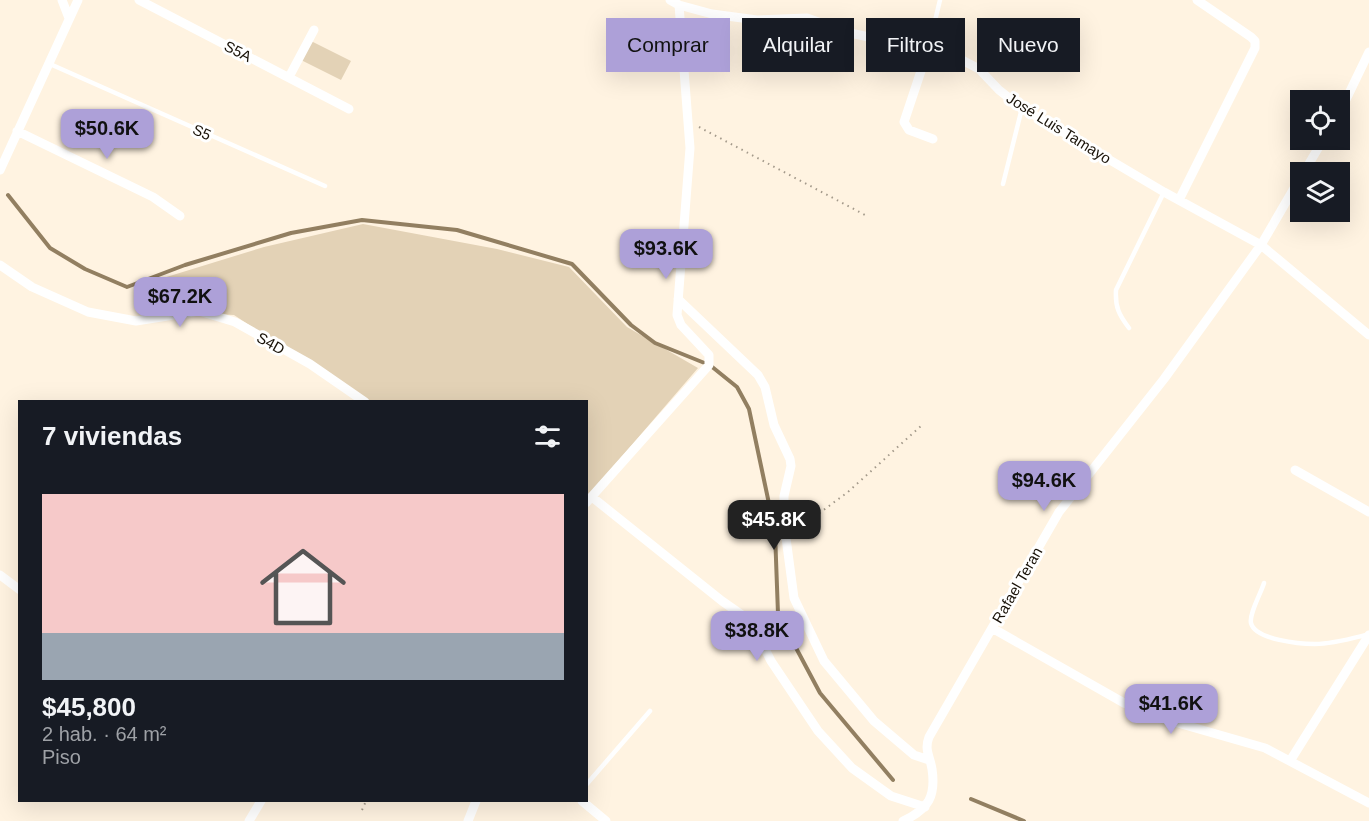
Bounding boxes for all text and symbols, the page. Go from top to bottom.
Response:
chip: Comprar [606,18,730,72]
chip: Alquilar [742,18,854,72]
chip: Filtros [866,18,965,72]
chip: Nuevo [977,18,1080,72]
street label: S5A [222,37,254,65]
street label: José Luis Tamayo [1004,89,1114,167]
map controls [1290,90,1350,222]
button: locate [1290,90,1350,150]
pin: $50.6K [58,109,156,160]
text: $50.6K [75,117,139,139]
street label: S5 [190,121,214,143]
button: layers [1290,162,1350,222]
pin: $93.6K [617,229,715,280]
text: $93.6K [634,237,698,259]
pin: $67.2K [131,277,229,328]
text: $67.2K [148,285,212,307]
street label: S4D [254,328,288,358]
icon: filters [531,420,564,453]
text: 7 viviendas [42,421,182,451]
pin: $94.6K [995,461,1093,512]
text: $94.6K [1012,469,1076,491]
pin: $45.8K [725,500,823,551]
text: $45.8K [742,508,806,530]
icon: home [249,533,357,641]
street label: Rafael Teran [988,544,1046,626]
pin: $38.8K [708,611,806,662]
text: $38.8K [725,619,789,641]
pin: $41.6K [1122,684,1220,735]
text: $45,800 [42,692,136,722]
text: $41.6K [1139,692,1203,714]
text: 2 hab. · 64 m² [42,723,167,745]
text: Piso [42,746,81,768]

